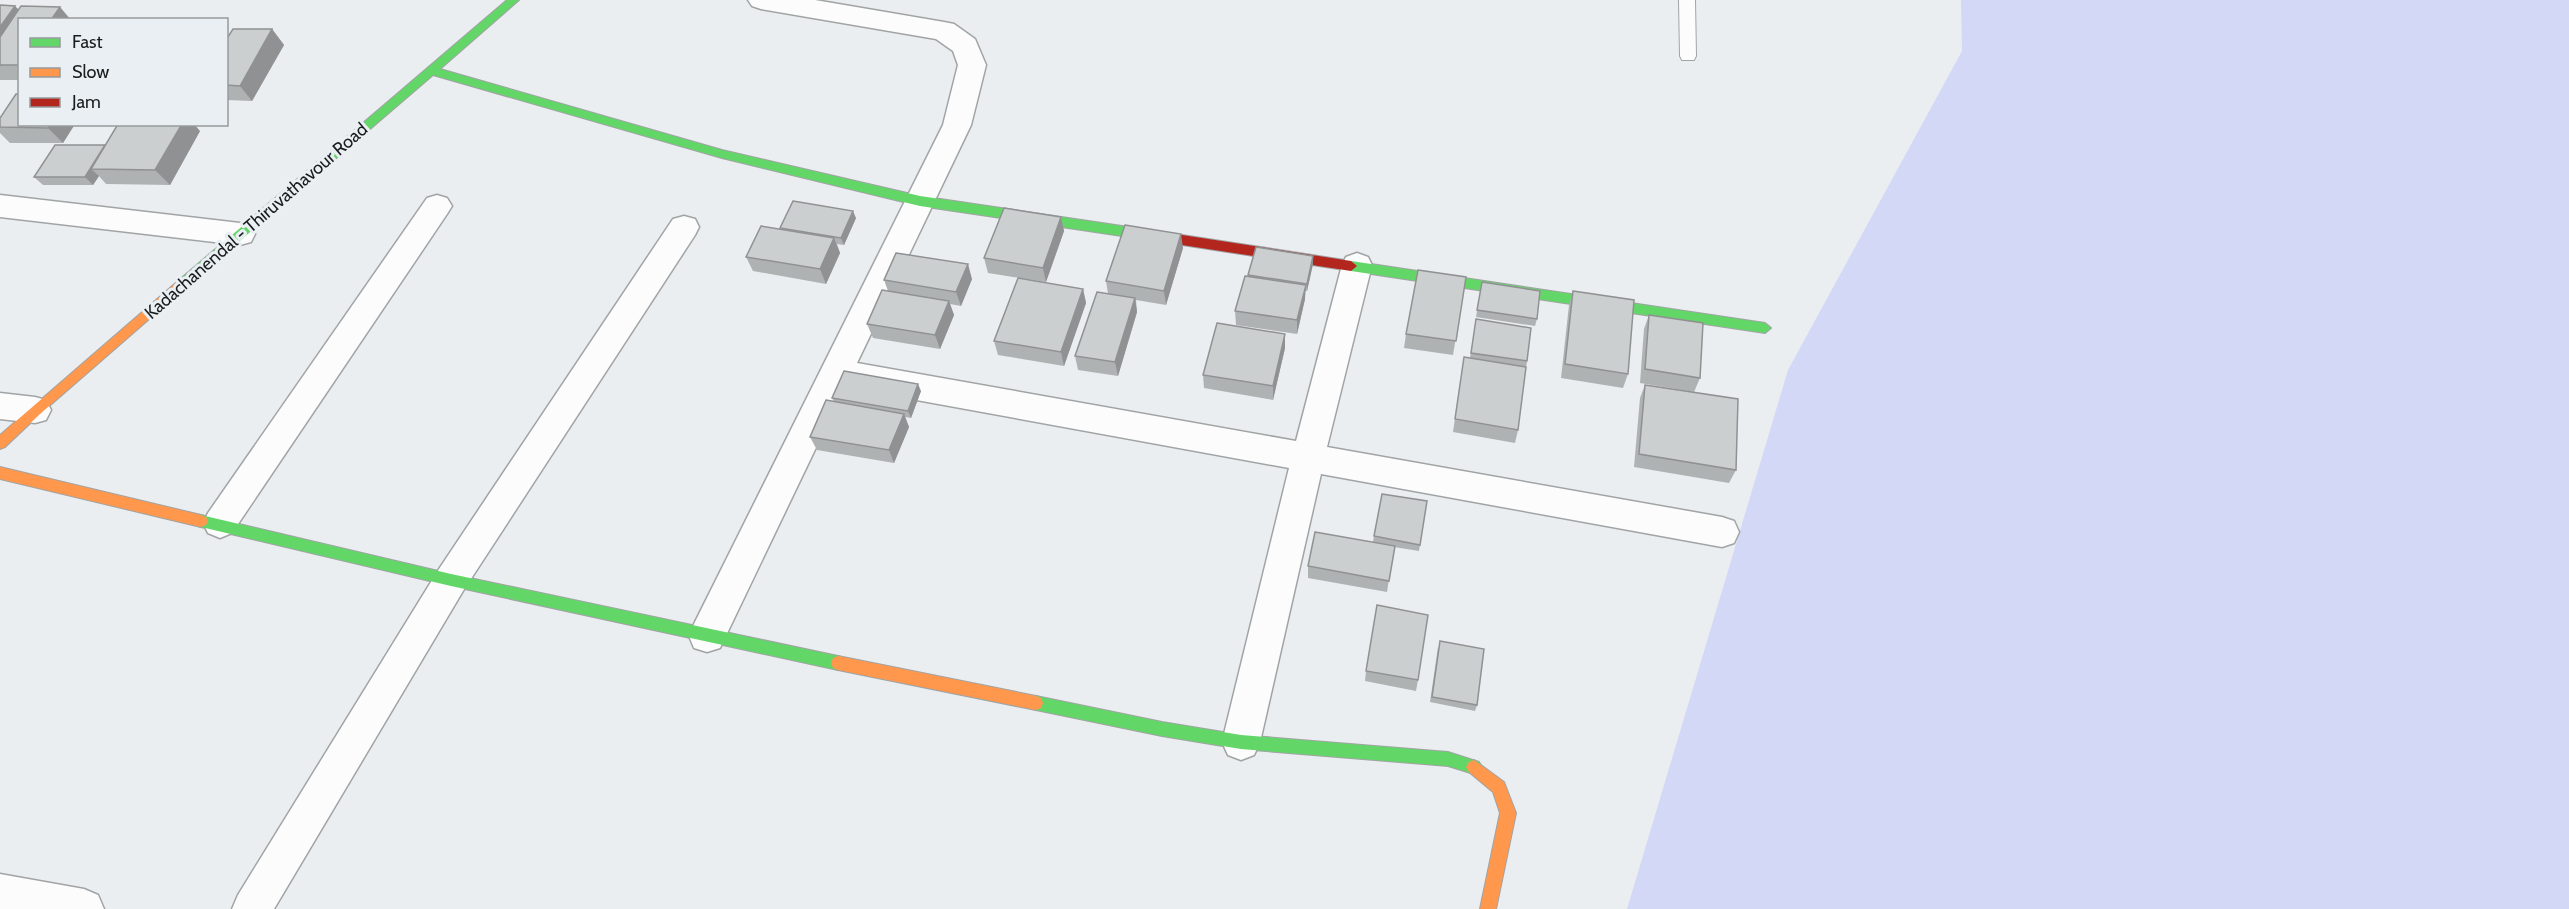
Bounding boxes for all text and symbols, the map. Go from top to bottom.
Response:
legend [18,18,228,126]
text: Fast [72,31,103,53]
text: Slow [72,61,109,83]
text: Jam [71,91,101,113]
street label: Kadachanendal - Thiruvathavour Road [140,118,372,324]

